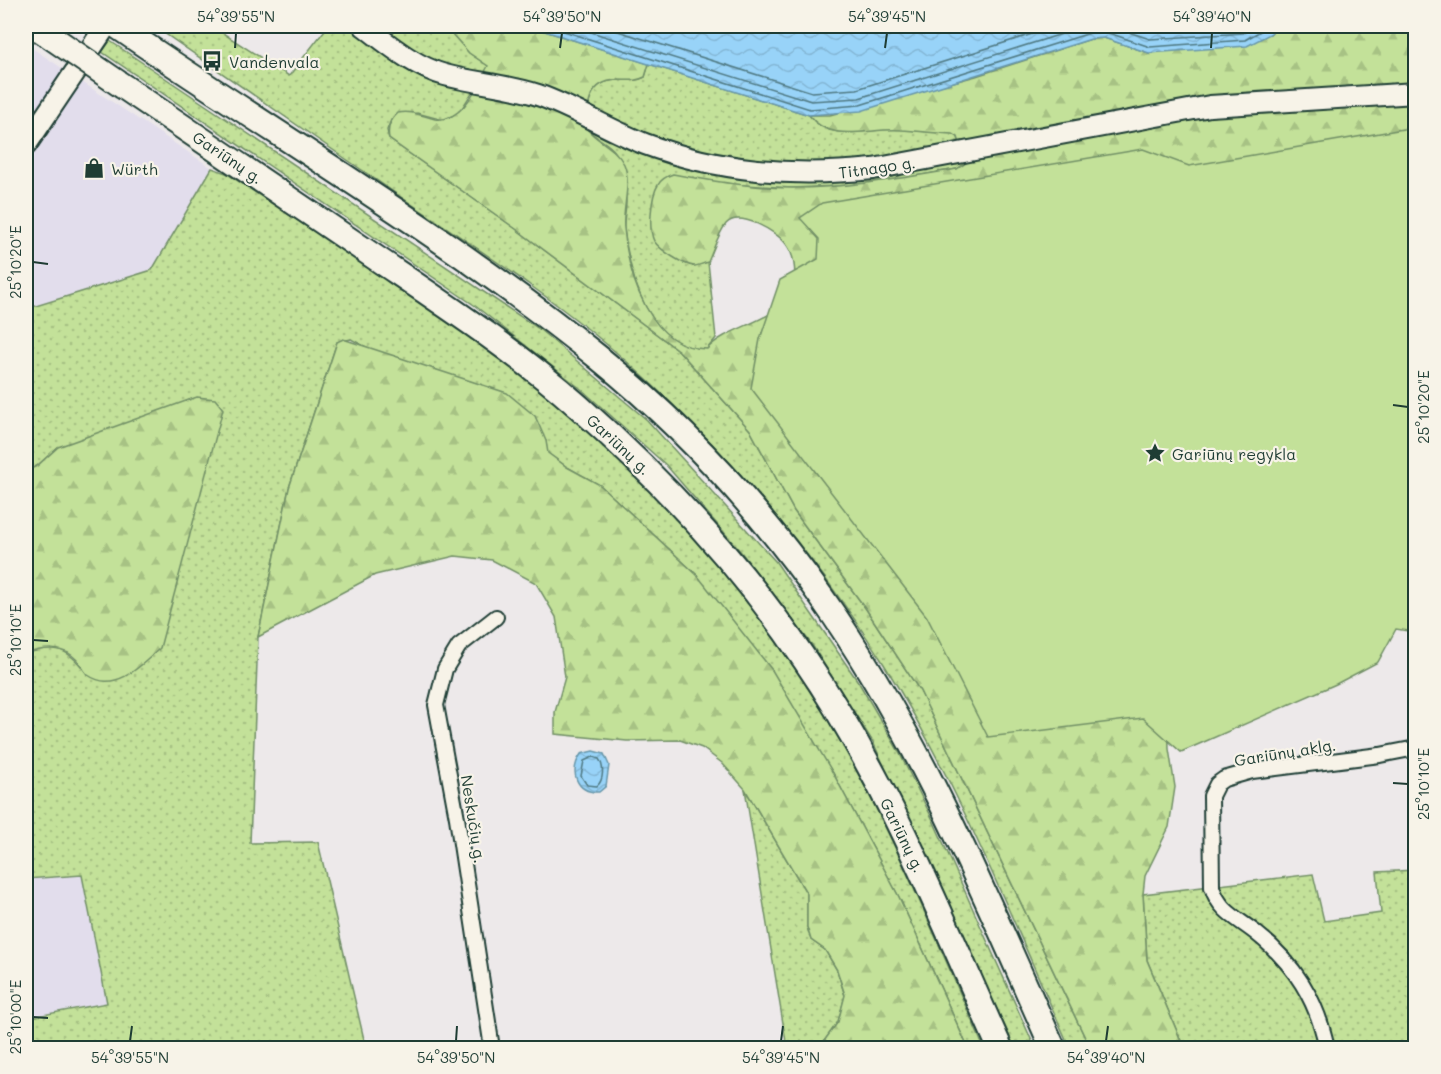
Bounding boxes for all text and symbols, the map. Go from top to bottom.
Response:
text: 54°39'55"N [197,6,275,26]
text: 54°39'50"N [523,6,601,26]
text: 54°39'45"N [848,6,926,26]
text: 54°39'40"N [1173,6,1251,26]
bus stop icon: Vandenvala [200,49,224,73]
place label: Vandenvala [229,51,319,72]
street label: Gariūnų g. [189,126,267,188]
street label: Titnago g. [837,151,917,183]
shop icon: Würth [82,156,106,180]
place label: Würth [111,158,158,179]
text: 25°10'20"E [5,225,25,299]
text: 25°10'20"E [1413,370,1433,444]
street label: Gariūnų g. [582,409,656,479]
place icon: Gariūnų regykla [1143,441,1167,465]
place label: Gariūnų regykla [1172,443,1296,464]
text: 25°10'10"E [5,604,25,676]
street label: Gariūnų aklg. [1233,734,1337,770]
text: 25°10'10"E [1413,748,1433,820]
street label: Neskučių g. [457,773,491,865]
street label: Gariūnų g. [876,794,930,876]
text: 25°10'00"E [5,979,25,1054]
text: 54°39'55"N [91,1047,169,1067]
text: 54°39'50"N [417,1047,495,1067]
text: 54°39'45"N [742,1047,820,1067]
text: 54°39'40"N [1067,1047,1145,1067]

